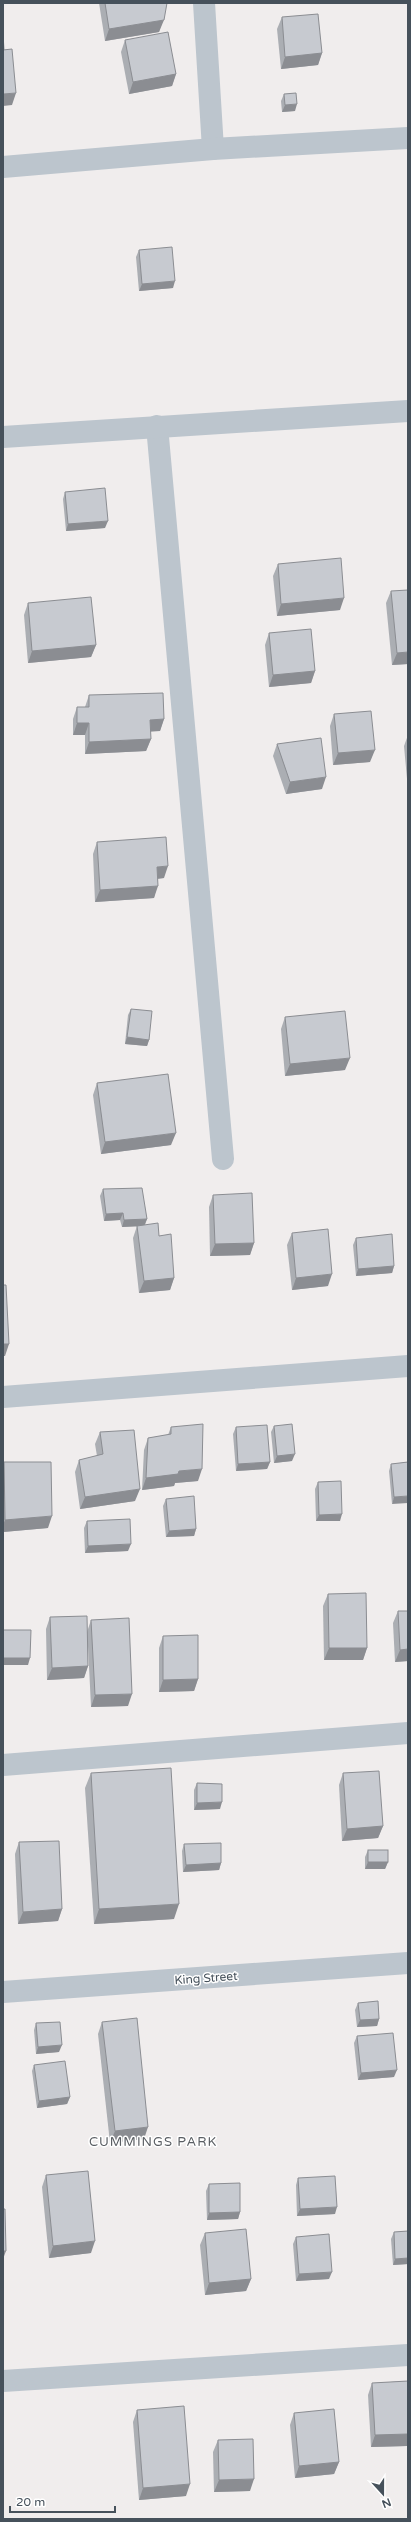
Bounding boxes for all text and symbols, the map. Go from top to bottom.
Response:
street label: King Street [174,1969,238,1987]
district label: CUMMINGS PARK [89,2134,217,2150]
north arrow [363,2474,403,2514]
scale bar [10,2488,115,2514]
text: 20 m [16,2495,45,2509]
text: N [380,2495,393,2511]

